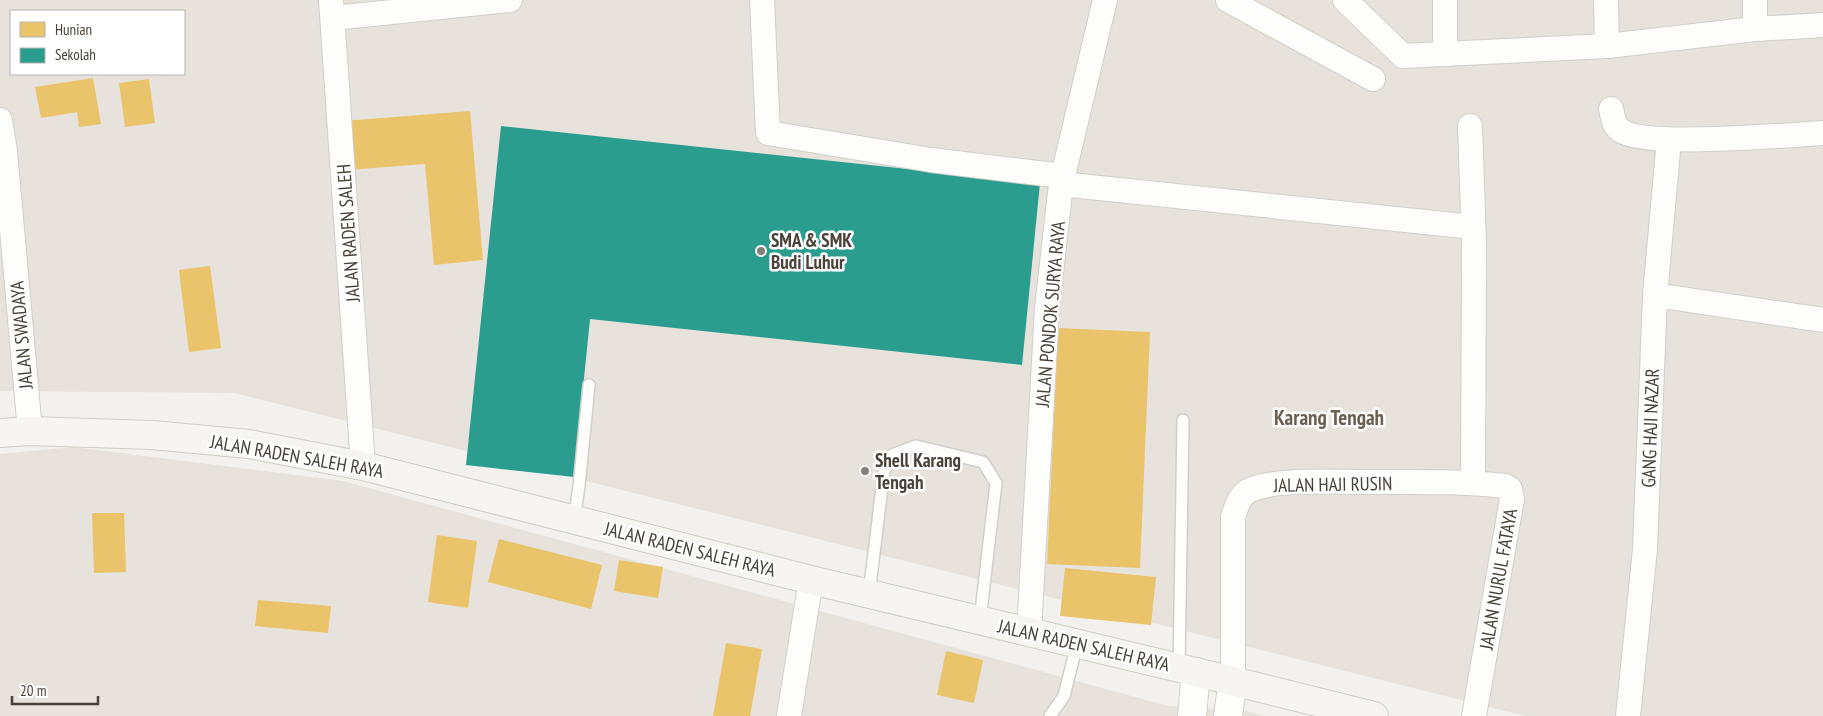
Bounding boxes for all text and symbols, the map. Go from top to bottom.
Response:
legend [10,10,185,75]
text: Hunian [55,20,92,39]
text: Sekolah [55,45,96,64]
street label: JALAN RADEN SALEH [331,163,365,304]
street label: JALAN PONDOK SURYA RAYA [1030,220,1070,409]
place label: SMA & SMK Budi Luhur [771,228,852,274]
marker: SMA & SMK Budi Luhur [755,245,767,257]
street label: JALAN SWADAYA [4,280,38,391]
street label: GANG HAJI NAZAR [1636,368,1664,488]
district label: Karang Tengah [1274,404,1384,431]
street label: JALAN RADEN SALEH RAYA [208,429,385,483]
place label: Shell Karang Tengah [875,448,961,494]
marker: Shell Karang Tengah [859,465,871,477]
street label: JALAN HAJI RUSIN [1272,471,1393,497]
street label: JALAN NURUL FATAYA [1474,507,1522,652]
street label: JALAN RADEN SALEH RAYA [601,516,778,582]
street label: JALAN RADEN SALEH RAYA [995,613,1172,676]
scale bar [12,674,99,706]
text: 20 m [20,681,46,700]

